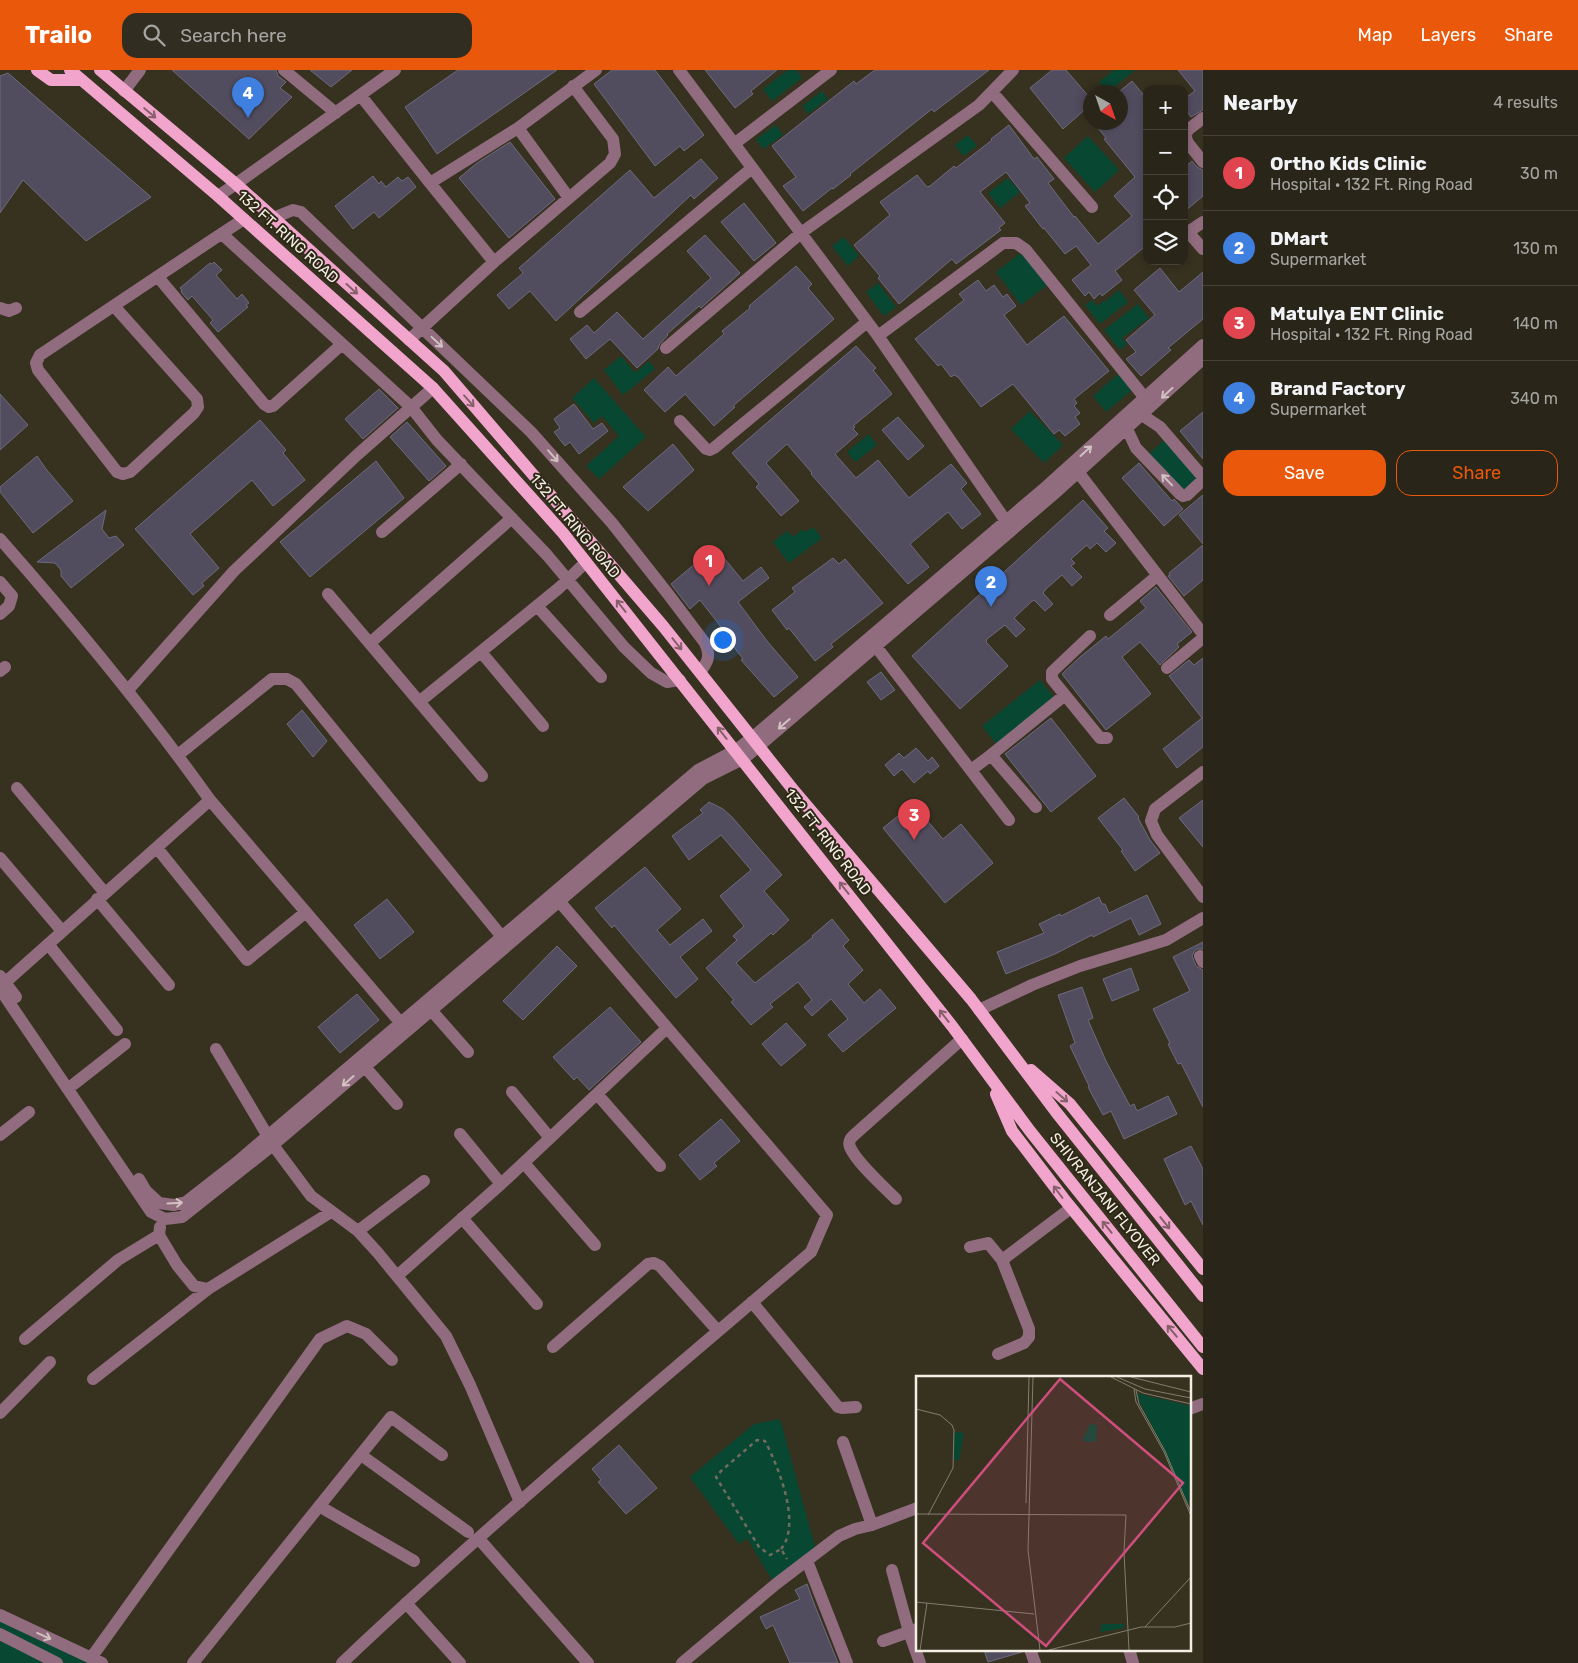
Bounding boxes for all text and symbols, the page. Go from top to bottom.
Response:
search box [122,13,472,58]
text: Trailo [25,21,92,49]
icon: search [140,21,168,49]
text: Search here [180,24,287,47]
text: Map [1358,24,1393,46]
text: Layers [1421,24,1476,46]
text: Share [1504,24,1553,46]
pin: 4 [232,77,264,118]
north arrow [1083,85,1128,130]
map controls [1143,85,1188,265]
button: + [1143,85,1188,130]
text: Nearby [1223,90,1298,115]
text: 4 results [1493,93,1558,112]
one-way arrow [144,107,157,118]
button: − [1143,130,1188,175]
text: Ortho Kids Clinic [1270,152,1427,175]
text: 1 [1235,164,1243,183]
text: 30 m [1520,164,1558,183]
button: locate [1143,175,1188,220]
text: Hospital · 132 Ft. Ring Road [1270,175,1473,194]
street label: 132 FT. RING ROAD [234,187,342,287]
button: layers [1143,220,1188,265]
text: DMart [1270,227,1328,250]
text: 2 [1234,239,1244,258]
text: 130 m [1513,239,1558,258]
text: Supermarket [1270,250,1366,269]
one-way arrow [345,283,358,295]
text: Matulya ENT Clinic [1270,302,1444,325]
text: 3 [1234,314,1244,333]
text: 140 m [1513,314,1558,333]
text: Hospital · 132 Ft. Ring Road [1270,325,1473,344]
one-way arrow [431,336,444,348]
text: Brand Factory [1270,377,1406,400]
one-way arrow [1161,387,1174,398]
text: 4 [1234,389,1244,408]
text: 340 m [1510,389,1558,408]
one-way arrow [463,394,475,407]
text: Supermarket [1270,400,1366,419]
one-way arrow [1079,446,1092,457]
one-way arrow [547,450,559,463]
button: Save [1223,450,1386,496]
button: Share [1396,450,1558,496]
street label: 132 FT. RING ROAD [526,470,624,582]
one-way arrow [1161,474,1173,487]
pin: 1 [693,545,725,586]
pin: 2 [975,566,1007,607]
one-way arrow [615,600,626,613]
your location [710,627,736,653]
one-way arrow [672,637,682,651]
one-way arrow [778,718,791,729]
one-way arrow [716,727,727,740]
street label: 132 FT. RING ROAD [781,785,875,899]
pin: 3 [898,799,930,840]
one-way arrow [838,882,849,895]
one-way arrow [939,1010,950,1023]
one-way arrow [342,1075,355,1087]
one-way arrow [1056,1091,1069,1103]
street label: SHIVRANJANI FLYOVER [1046,1129,1164,1269]
one-way arrow [1053,1185,1063,1199]
one-way arrow [166,1199,182,1208]
one-way arrow [1160,1216,1171,1229]
one-way arrow [1101,1221,1112,1234]
one-way arrow [1167,1325,1178,1338]
inset map [916,1376,1190,1650]
one-way arrow [36,1632,51,1642]

